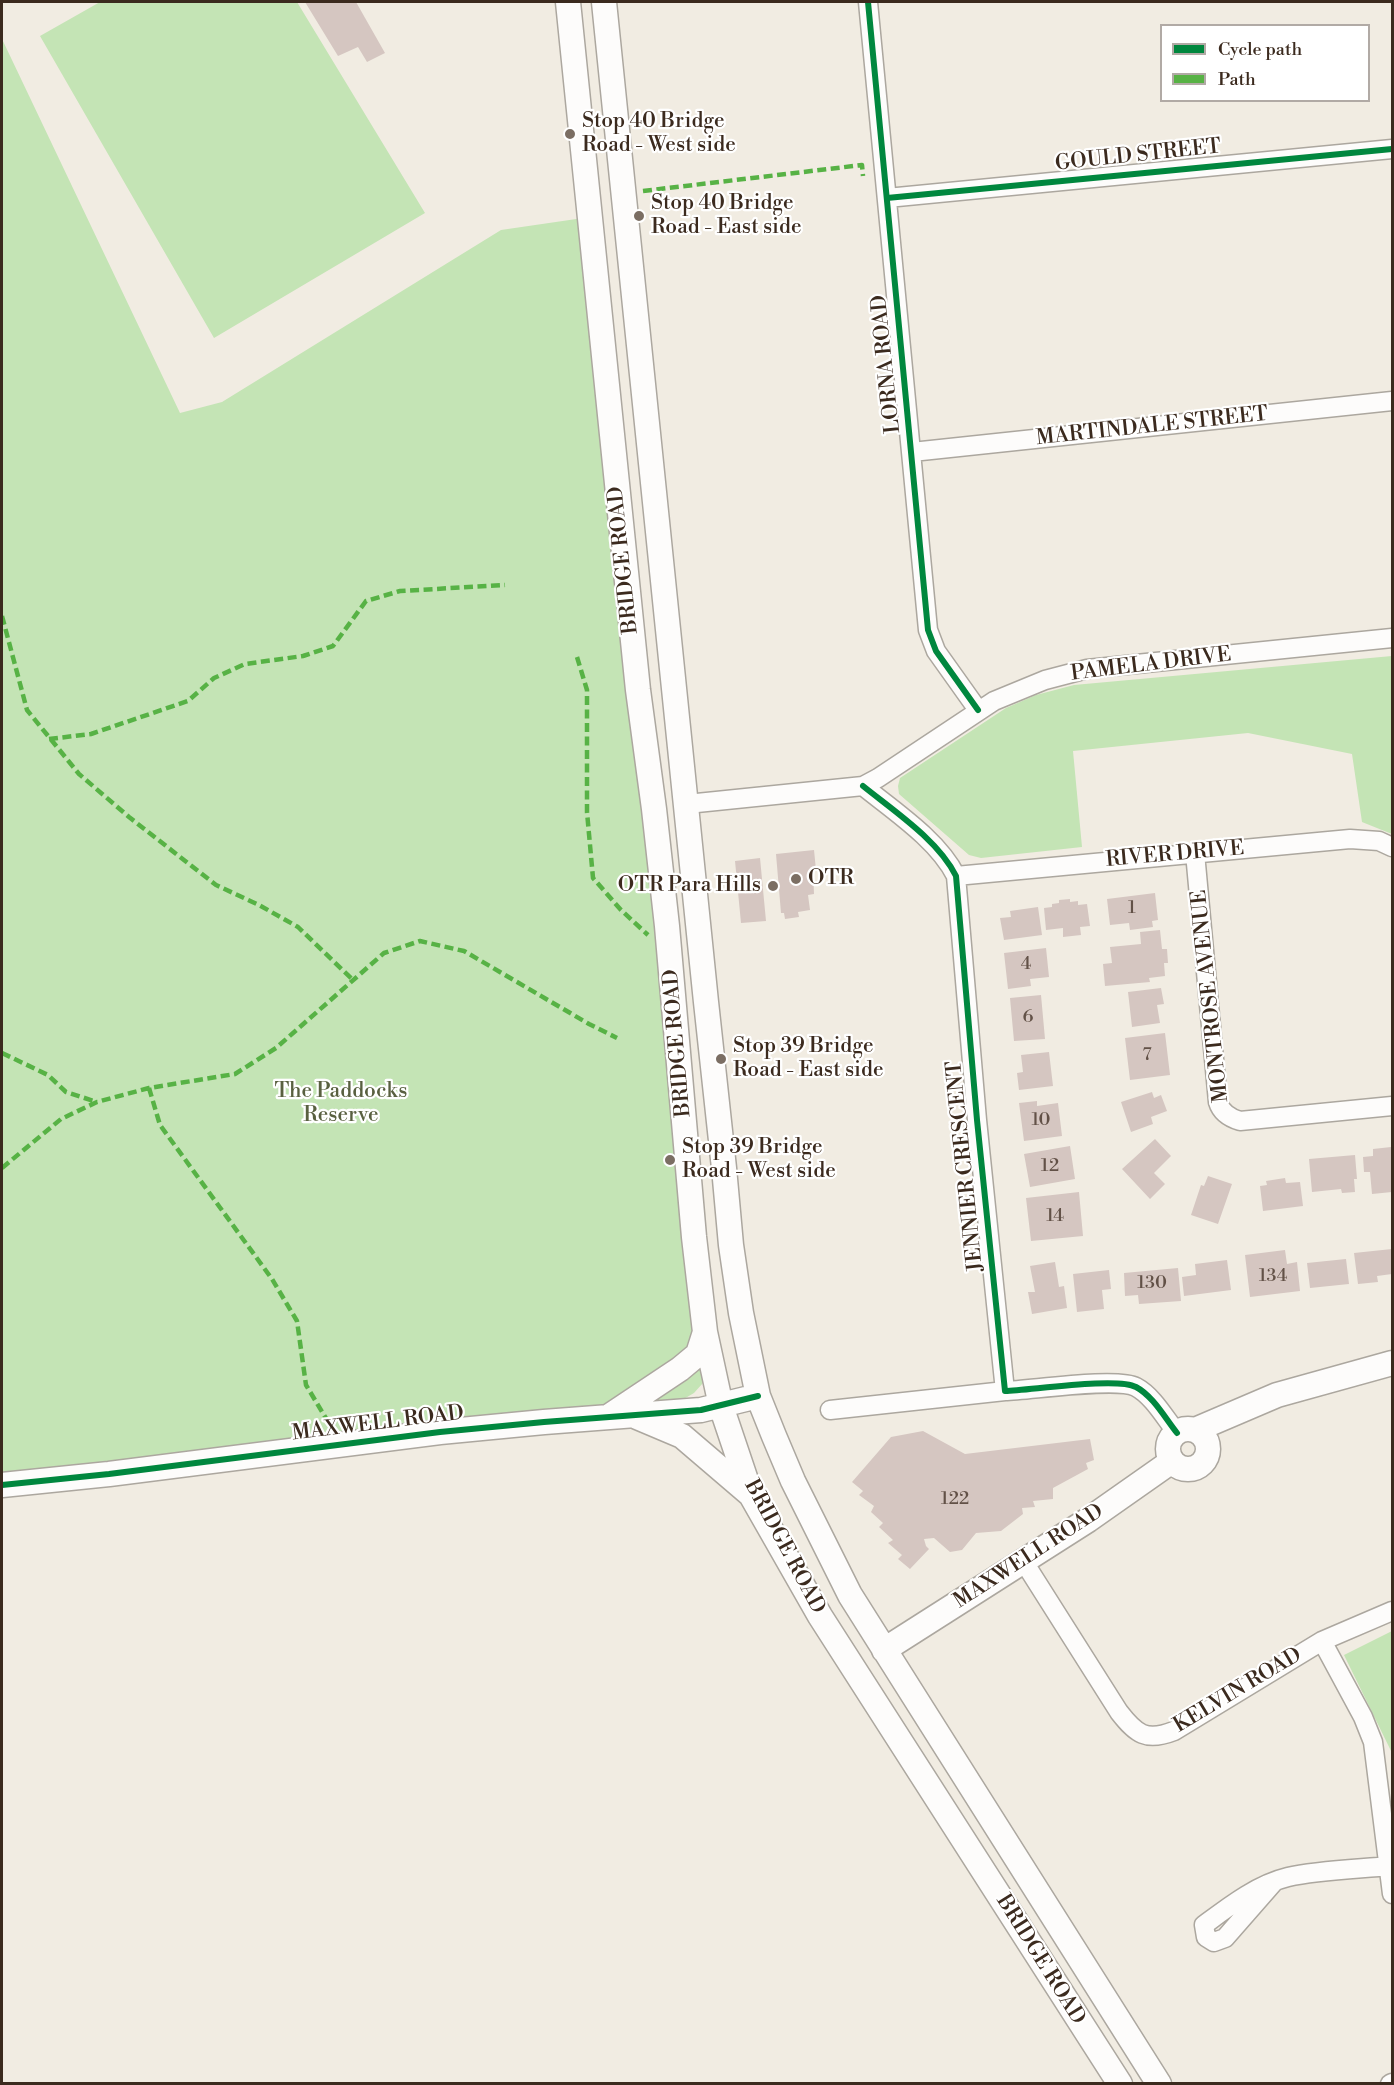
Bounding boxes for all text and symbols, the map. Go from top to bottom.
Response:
legend [1160,24,1370,102]
text: Cycle path [1218,38,1302,61]
text: Path [1218,68,1256,91]
place label: Stop 40 Bridge Road - West side [582,109,736,159]
marker: Stop 40 Bridge Road - West side [563,127,577,141]
street label: GOULD STREET [1054,135,1222,177]
place label: Stop 40 Bridge Road - East side [651,191,802,241]
marker: Stop 40 Bridge Road - East side [632,209,646,223]
street label: LORNA ROAD [867,293,907,435]
street label: MARTINDALE STREET [1035,402,1269,452]
street label: BRIDGE ROAD [604,485,644,635]
street label: PAMELA DRIVE [1069,643,1233,687]
street label: RIVER DRIVE [1105,836,1245,874]
place label: OTR [808,866,854,892]
marker: OTR [789,872,803,886]
place label: OTR Para Hills [618,873,761,899]
marker: OTR Para Hills [766,879,780,893]
street label: MONTROSE AVENUE [1187,888,1235,1104]
house number: 1 [1128,898,1136,920]
house number: 4 [1021,954,1031,976]
street label: BRIDGE ROAD [659,968,697,1118]
house number: 6 [1023,1007,1033,1029]
place label: Stop 39 Bridge Road - East side [733,1034,884,1084]
house number: 7 [1142,1045,1152,1067]
marker: Stop 39 Bridge Road - East side [714,1052,728,1066]
street label: JENNIER CRESCENT [942,1059,990,1273]
park label: The Paddocks Reserve [275,1079,407,1129]
house number: 10 [1031,1110,1051,1132]
place label: Stop 39 Bridge Road - West side [682,1135,836,1185]
marker: Stop 39 Bridge Road - West side [663,1153,677,1167]
house number: 12 [1041,1156,1059,1178]
house number: 14 [1046,1206,1064,1228]
house number: 134 [1259,1266,1287,1288]
house number: 130 [1137,1273,1167,1295]
street label: MAXWELL ROAD [291,1401,465,1447]
street label: BRIDGE ROAD [738,1476,830,1618]
house number: 122 [941,1489,969,1511]
street label: MAXWELL ROAD [950,1499,1108,1615]
street label: KELVIN ROAD [1169,1643,1307,1739]
street label: BRIDGE ROAD [990,1890,1090,2030]

